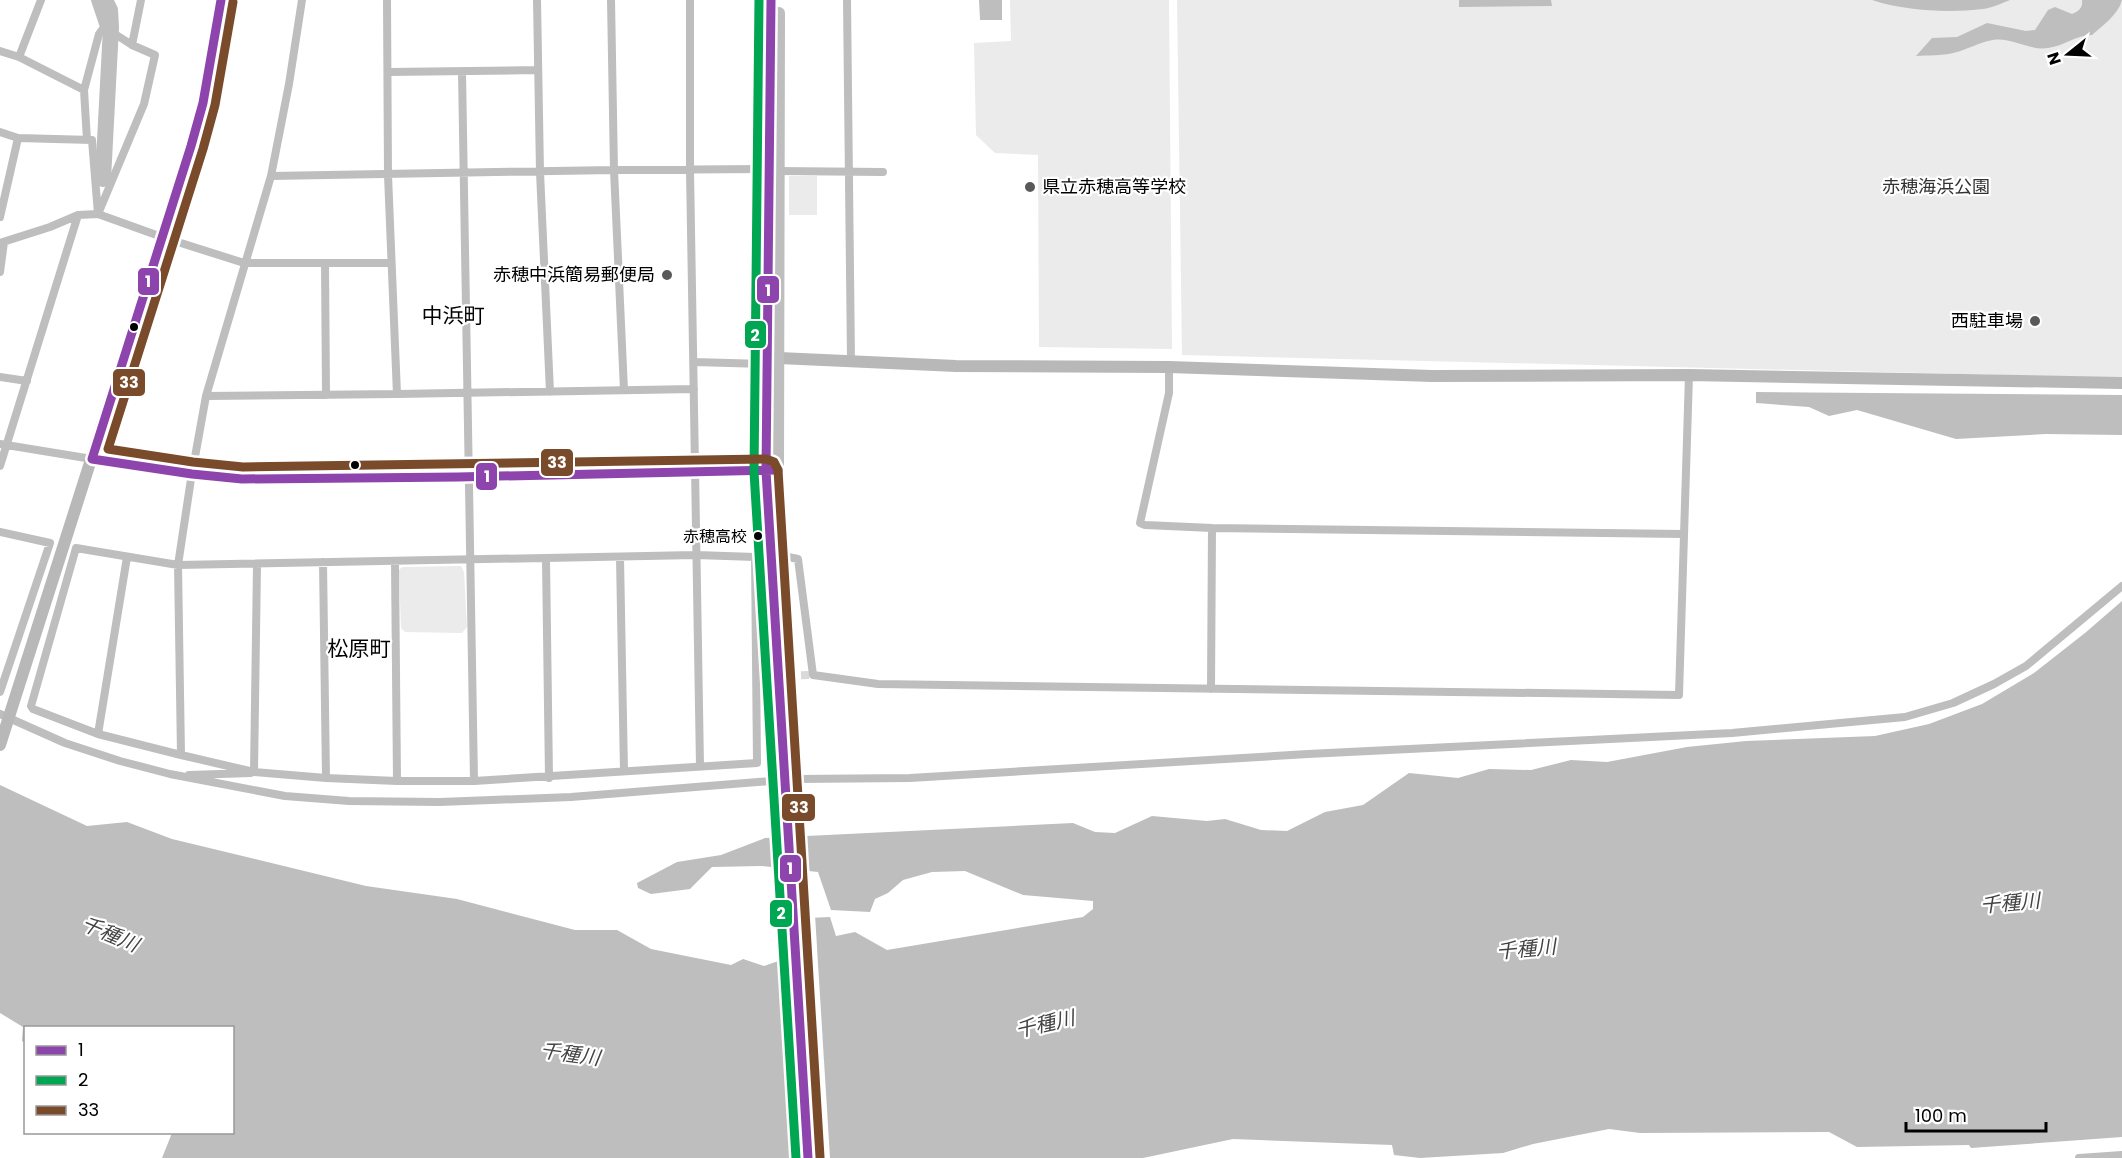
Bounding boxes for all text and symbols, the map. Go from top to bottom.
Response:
north arrow [2038,24,2098,84]
text: N [2041,49,2067,68]
place label: 県立赤穂高等学校 [1042,174,1186,199]
park label: 赤穂海浜公園 [1882,174,1990,199]
marker: 県立赤穂高等学校 [1023,180,1037,194]
place label: 赤穂中浜簡易郵便局 [493,262,655,287]
line badge: 1 [137,267,160,296]
marker: 赤穂中浜簡易郵便局 [660,268,674,282]
text: 1 [145,270,151,293]
line badge: 1 [756,275,780,304]
text: 1 [765,279,771,302]
district label: 中浜町 [422,301,485,330]
place label: 西駐車場 [1951,308,2023,333]
marker: 西駐車場 [2028,314,2042,328]
line badge: 2 [744,320,767,349]
unlabelled marker [128,321,140,333]
text: 2 [750,324,760,347]
line badge: 33 [112,368,146,397]
text: 33 [119,371,139,394]
line badge: 33 [540,448,574,477]
text: 33 [547,451,567,474]
unlabelled marker [349,459,361,471]
line badge: 1 [475,462,498,491]
text: 1 [484,465,490,488]
place label: 赤穂高校 [683,525,747,548]
marker: 赤穂高校 [752,530,764,542]
district label: 松原町 [328,634,391,663]
line badge: 33 [781,793,816,822]
text: 33 [789,796,809,819]
line badge: 1 [779,854,802,883]
text: 1 [787,857,793,880]
water label: 千種川 [1979,886,2043,920]
line badge: 2 [769,899,793,928]
text: 2 [776,902,786,925]
water label: 千種川 [77,909,145,959]
water label: 千種川 [1495,932,1559,966]
water label: 千種川 [1013,1003,1079,1044]
legend [24,1026,234,1134]
water label: 千種川 [538,1036,604,1072]
text: 1 [78,1037,84,1062]
text: 2 [78,1067,88,1092]
scale bar [1906,1095,2046,1133]
text: 33 [78,1097,99,1122]
text: 100 m [1915,1103,1967,1128]

